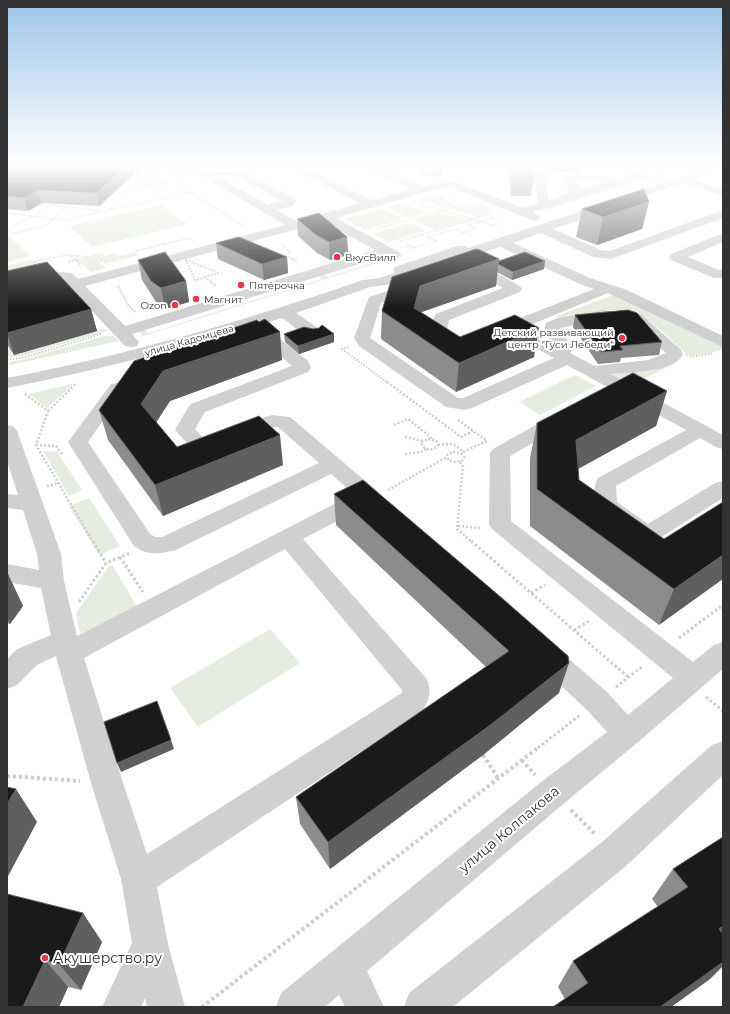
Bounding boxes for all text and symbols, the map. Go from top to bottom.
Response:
place label: ВкусВилл [345,251,396,264]
marker: ВкусВилл [332,252,342,262]
place label: Пятёрочка [249,279,305,292]
marker: Пятёрочка [236,280,246,290]
place label: Магнит [204,293,243,306]
marker: Магнит [191,294,201,304]
place label: Ozon [141,299,167,312]
marker: Ozon [170,300,180,310]
street label: улица Кадомцева [142,322,235,360]
place label: Детский развивающий центр "Гуси Лебеди" [493,326,614,351]
marker: Детский развивающий центр "Гуси Лебеди" [617,333,627,343]
street label: улица Колпакова [454,782,563,877]
place label: Акушерство.ру [53,949,162,967]
marker: Акушерство.ру [40,953,50,963]

